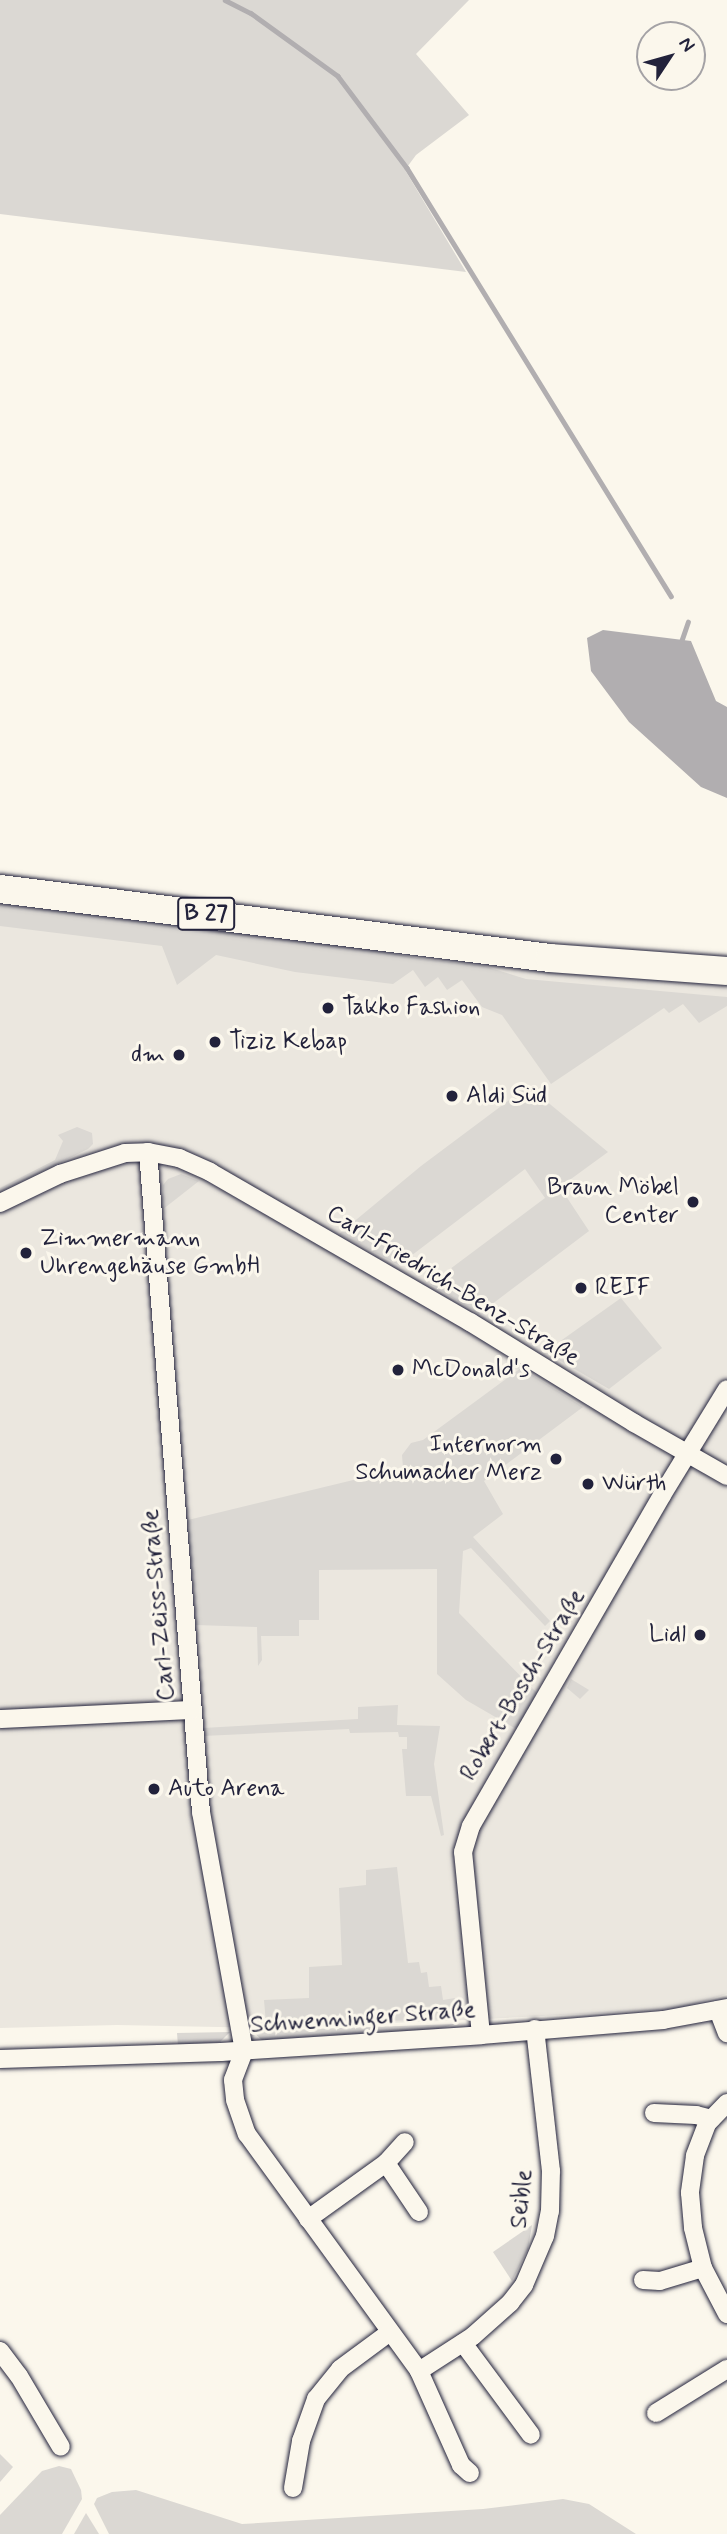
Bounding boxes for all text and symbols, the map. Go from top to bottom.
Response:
north arrow [636,21,706,91]
text: N [673,32,701,57]
road number: B 27 [176,894,236,934]
place label: Takko Fashion [342,994,477,1022]
marker: Takko Fashion [320,1000,336,1016]
place label: Tiziz Kebap [229,1028,347,1056]
marker: Tiziz Kebap [207,1034,223,1050]
place label: dm [131,1041,165,1069]
marker: dm [171,1047,187,1063]
place label: Aldi Süd [466,1082,547,1110]
marker: Aldi Süd [444,1088,460,1104]
place label: Braun Möbel Center [547,1174,679,1230]
marker: Braun Möbel Center [685,1194,701,1210]
street label: Carl-Friedrich-Benz-Straße [321,1199,585,1373]
place label: Zimmermann Uhrengehäuse GmbH [40,1225,260,1281]
marker: Zimmermann Uhrengehäuse GmbH [18,1245,34,1261]
place label: REIF [595,1274,650,1302]
marker: REIF [573,1280,589,1296]
place label: McDonald's [412,1356,530,1384]
marker: McDonald's [390,1362,406,1378]
place label: Internorm Schumacher Merz [357,1431,542,1487]
marker: Internorm Schumacher Merz [548,1451,564,1467]
place label: Würth [602,1470,666,1498]
marker: Würth [580,1476,596,1492]
street label: Carl-Zeiss-Straße [136,1508,182,1702]
street label: Robert-Bosch-Straße [454,1584,592,1786]
place label: Lidl [649,1621,686,1649]
marker: Lidl [692,1627,708,1643]
place label: Auto Arena [168,1775,284,1803]
marker: Auto Arena [146,1781,162,1797]
street label: Schwenninger Straße [249,1996,477,2040]
street label: Seible [505,2168,539,2230]

